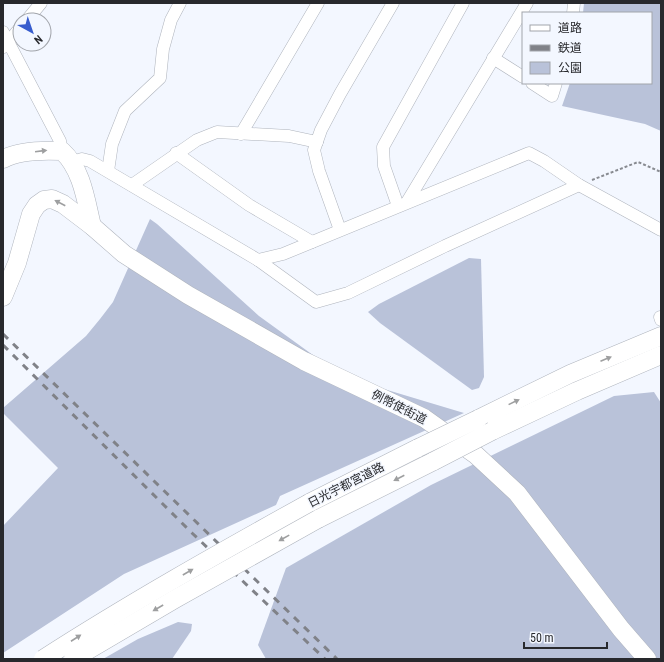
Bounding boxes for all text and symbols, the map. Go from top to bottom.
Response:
north arrow [12,12,52,52]
legend [522,12,652,84]
text: 道路 [558,21,582,35]
text: N [31,32,45,47]
text: 鉄道 [558,41,582,55]
text: 公園 [558,61,582,75]
one-way arrow [35,148,47,154]
one-way arrow [55,200,66,206]
one-way arrow [601,356,613,362]
street label: 例幣使街道 [369,387,429,427]
one-way arrow [508,399,519,405]
street label: 日光宇都宮道路 [305,460,387,510]
one-way arrow [393,475,405,481]
one-way arrow [278,534,290,541]
one-way arrow [182,568,194,575]
one-way arrow [153,605,164,612]
scale bar [524,624,607,650]
text: 50 m [530,631,554,645]
one-way arrow [71,634,81,642]

